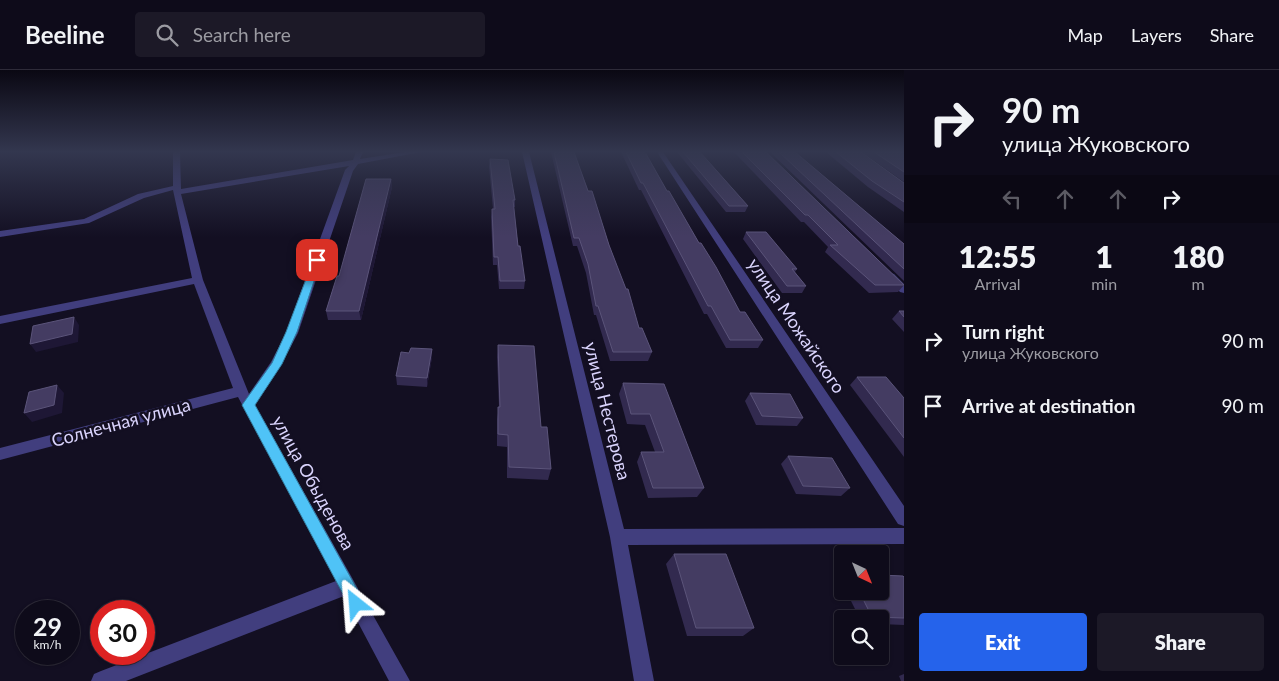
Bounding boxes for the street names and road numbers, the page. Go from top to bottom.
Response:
street label: улица Можайского [743,254,850,397]
street label: улица Нестерова [580,339,636,482]
street label: Солнечная улица [49,393,193,451]
street label: улица Обыденова [268,411,360,554]

